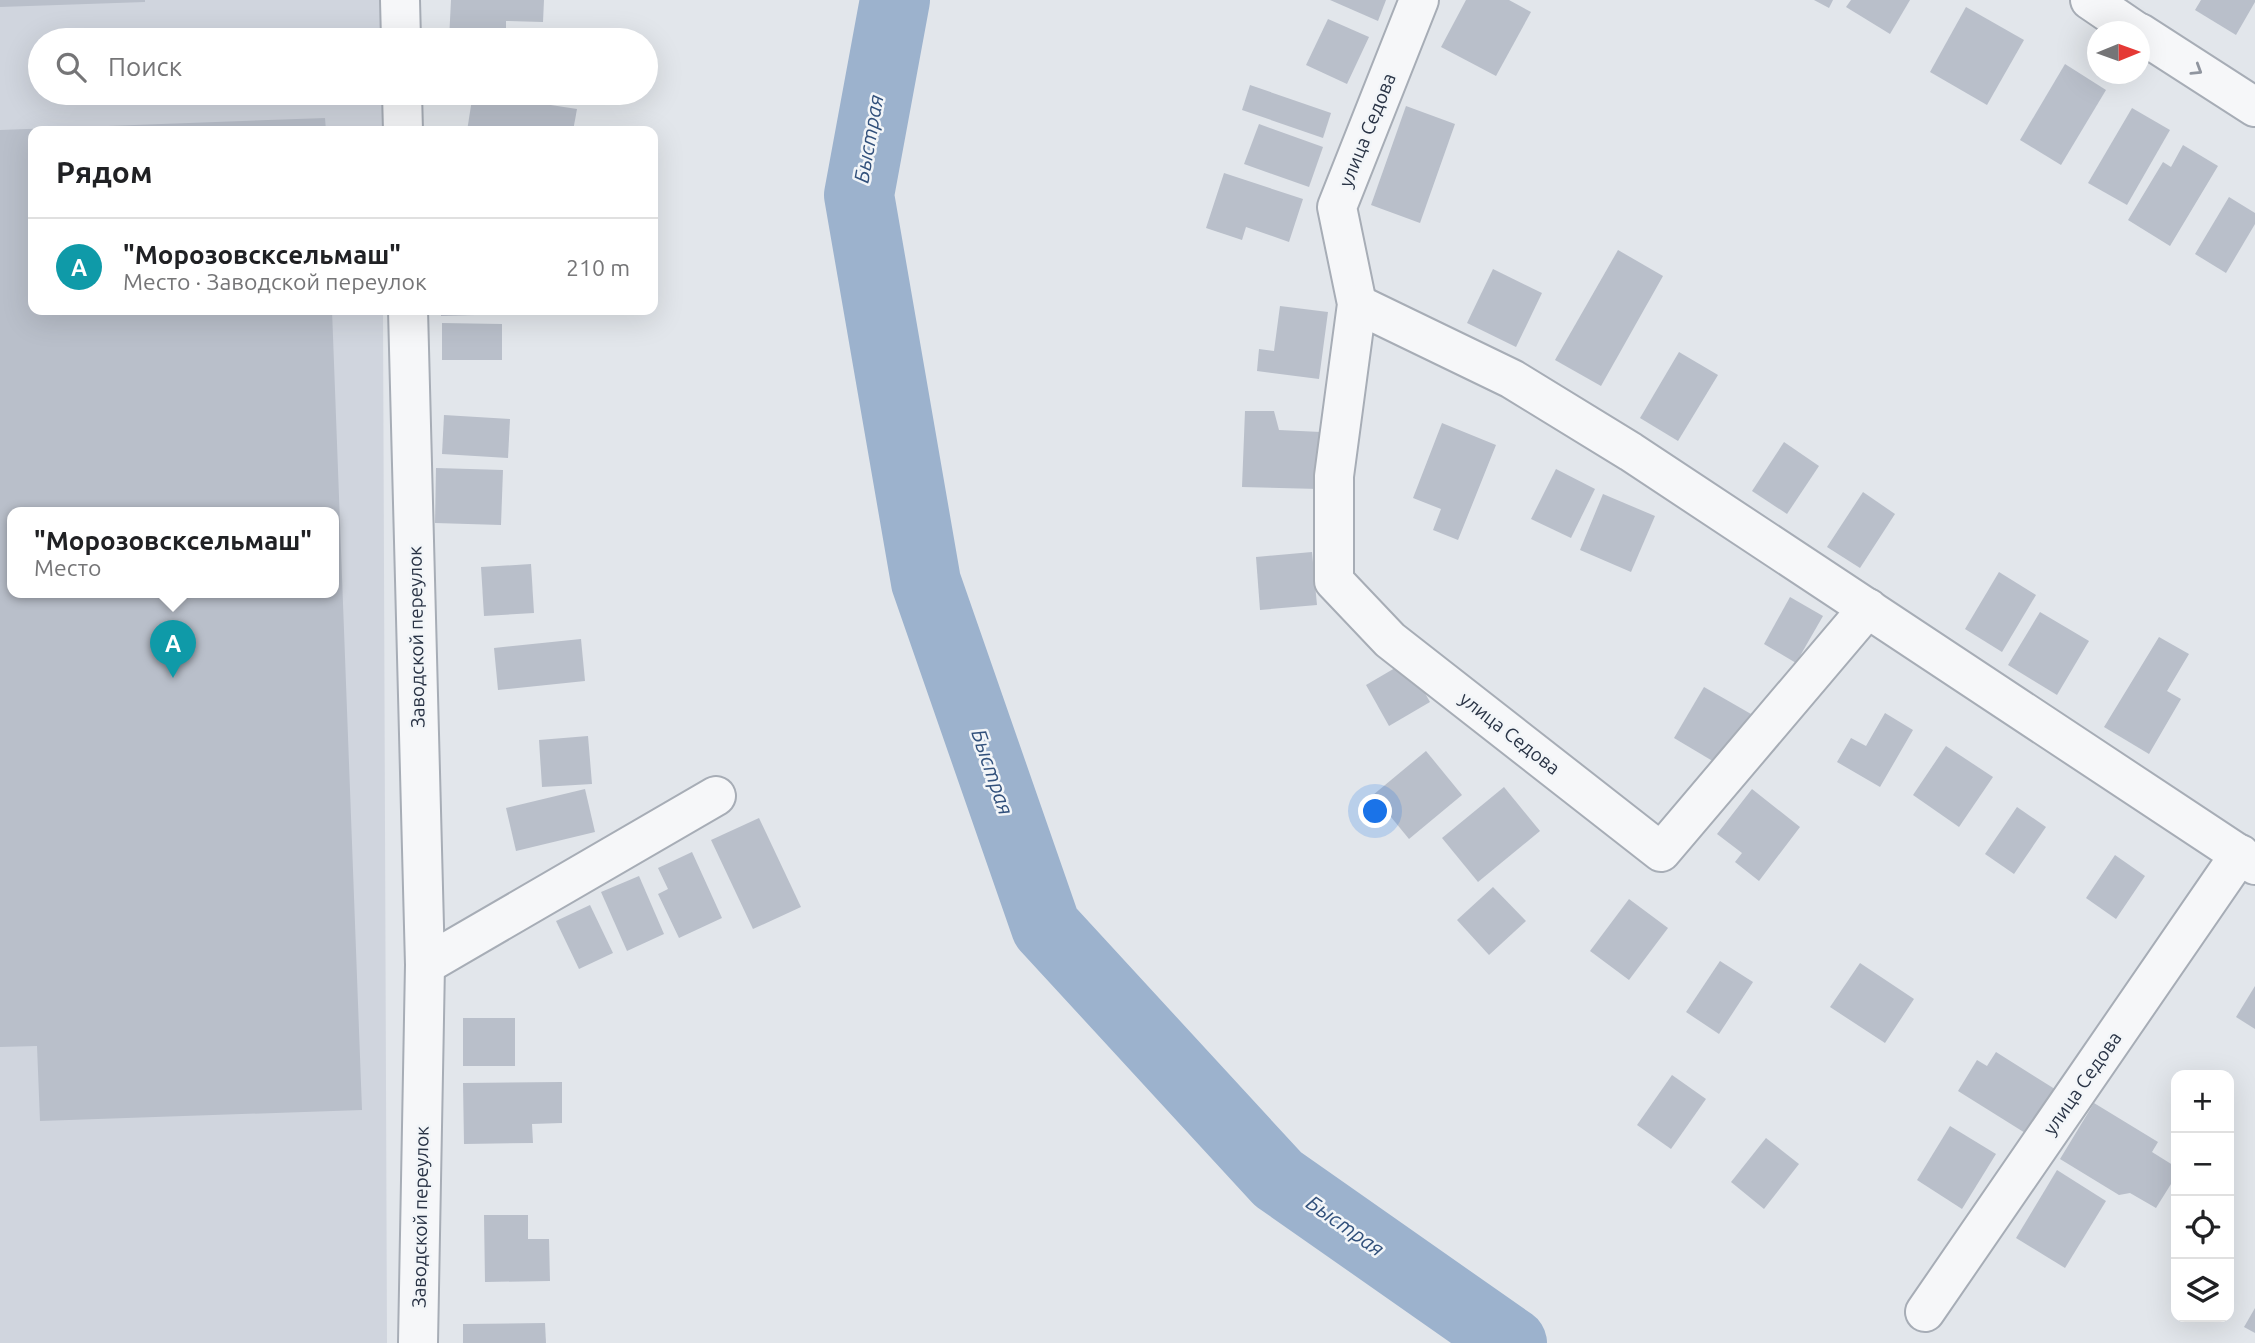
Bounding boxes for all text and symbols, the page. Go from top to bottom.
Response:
north arrow [2087,21,2150,84]
search box [28,28,658,105]
icon: search [52,48,90,86]
text: Поиск [108,52,182,81]
one-way arrow [2190,61,2203,74]
street label: улица Седова [1334,70,1400,190]
water label: Быстрая [848,93,888,185]
text: Рядом [56,155,152,189]
text: "Морозовсксельмаш" [123,240,401,269]
text: A [71,255,87,280]
text: 210 m [566,255,630,280]
text: Место · Заводской переулок [123,269,427,294]
popup [7,507,339,598]
text: "Морозовсксельмаш" [34,526,312,555]
street label: Заводской переулок [403,546,429,728]
text: Место [34,555,101,580]
pin: A [150,620,196,678]
street label: улица Седова [1456,687,1564,779]
water label: Быстрая [967,726,1019,818]
your location [1358,794,1392,828]
street label: улица Седова [2038,1027,2126,1139]
map controls [2171,1070,2234,1322]
button: + [2171,1070,2234,1133]
street label: Заводской переулок [407,1126,433,1308]
button: − [2171,1133,2234,1196]
water label: Быстрая [1302,1190,1389,1261]
button: locate [2171,1196,2234,1259]
button: layers [2171,1259,2234,1322]

